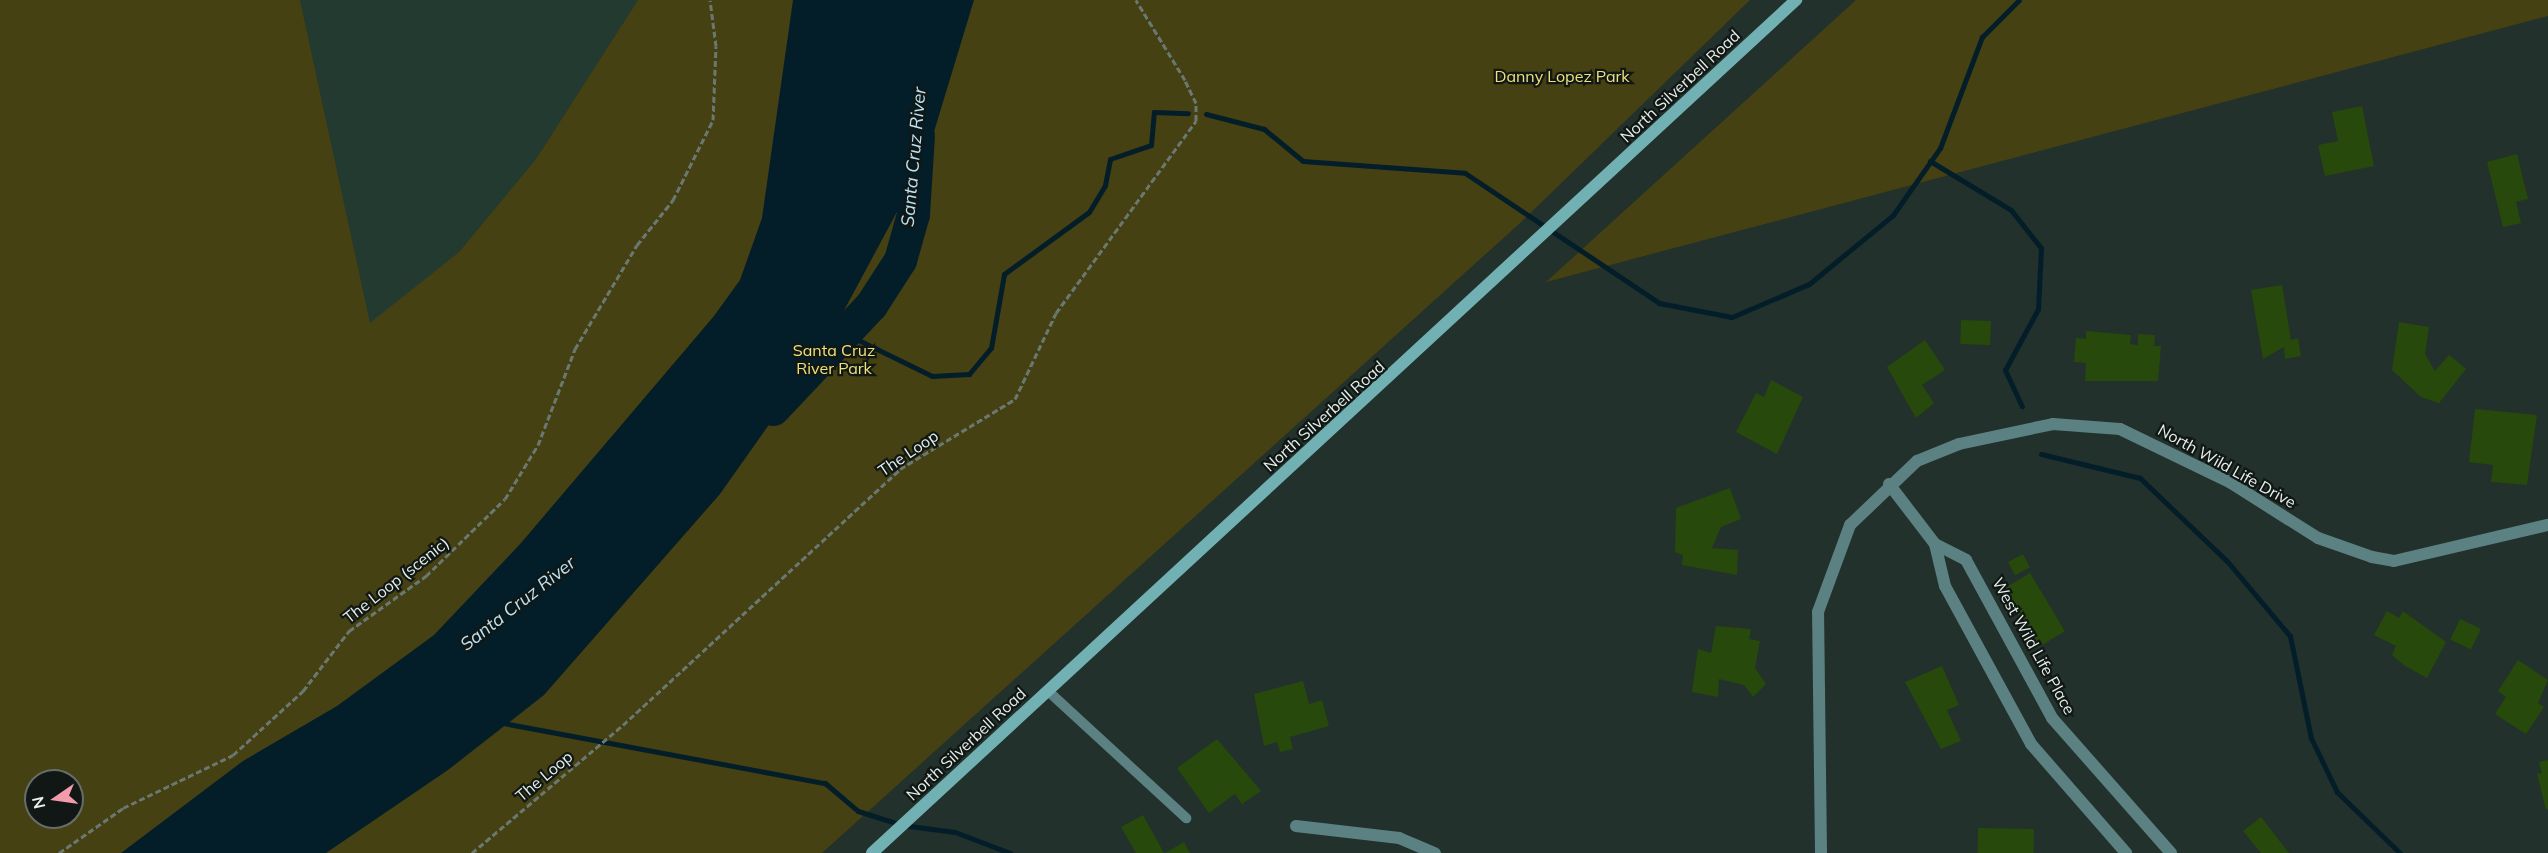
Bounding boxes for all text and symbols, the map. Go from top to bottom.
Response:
street label: North Silverbell Road [1616,26,1744,146]
park label: Danny Lopez Park [1494,66,1630,86]
water label: Santa Cruz River [897,86,931,228]
park label: Santa Cruz River Park [793,340,875,378]
street label: North Silverbell Road [1260,357,1388,475]
street label: North Wild Life Drive [2155,420,2299,512]
street label: The Loop [874,426,942,480]
street label: The Loop (scenic) [339,533,453,627]
water label: Santa Cruz River [456,552,580,656]
street label: West Wild Life Place [1988,574,2080,718]
street label: North Silverbell Road [902,684,1030,804]
street label: The Loop [512,747,576,805]
north arrow [24,769,84,829]
text: N [27,794,50,811]

